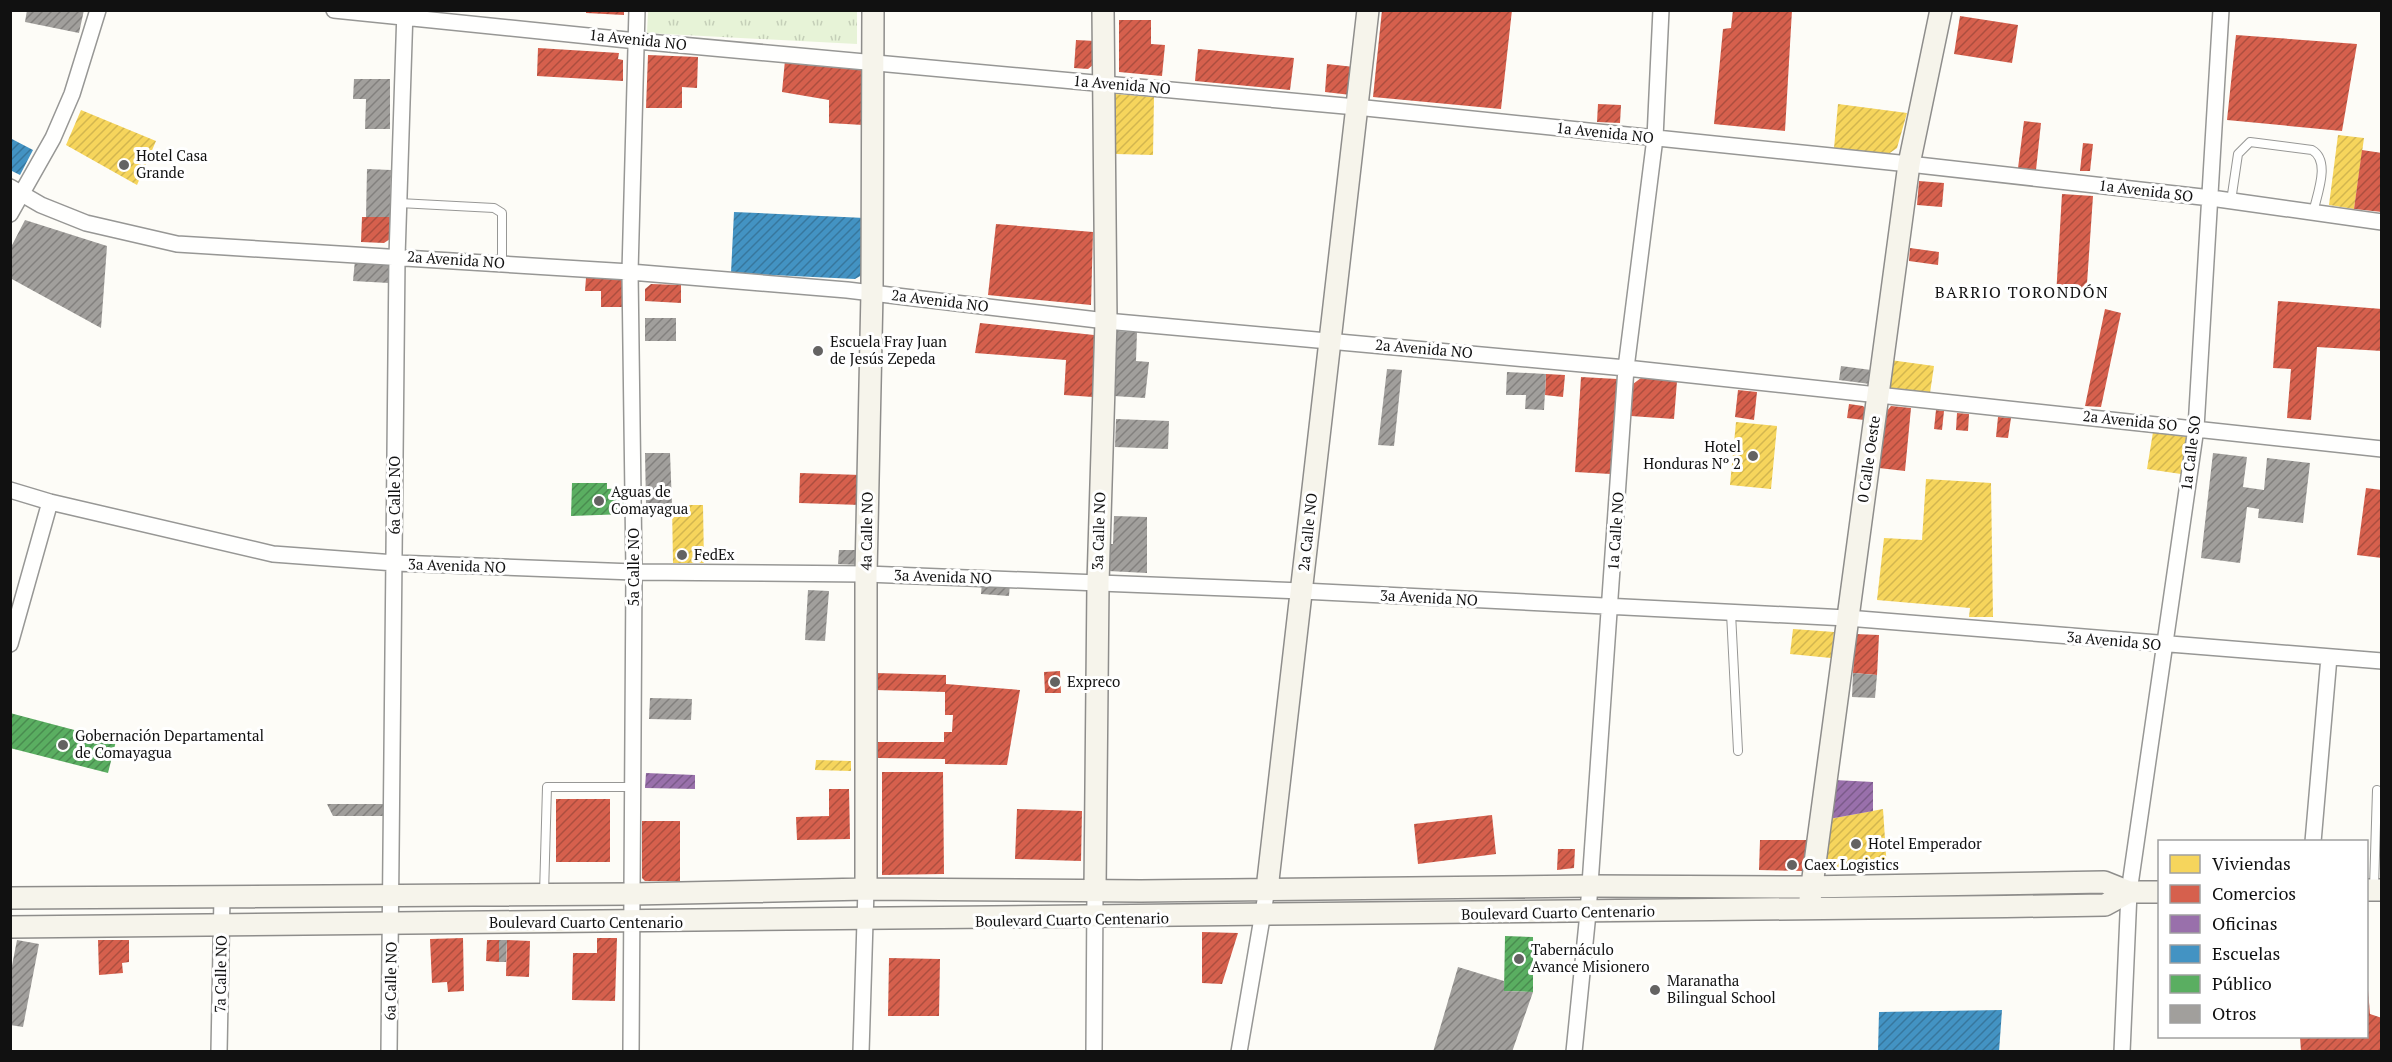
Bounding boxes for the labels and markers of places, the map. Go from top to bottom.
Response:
place label: Hotel Casa Grande [136,145,208,182]
marker: Hotel Casa Grande [117,158,131,172]
place label: Escuela Fray Juan de Jesús Zepeda [830,331,947,368]
marker: Escuela Fray Juan de Jesús Zepeda [811,344,825,358]
place label: Hotel Honduras Nº 2 [1643,436,1741,473]
marker: Hotel Honduras Nº 2 [1746,449,1760,463]
place label: Aguas de Comayagua [611,481,689,518]
marker: Aguas de Comayagua [592,494,606,508]
place label: FedEx [694,544,735,564]
marker: FedEx [675,548,689,562]
place label: Expreco [1067,671,1120,691]
marker: Expreco [1048,675,1062,689]
place label: Gobernación Departamental de Comayagua [75,725,264,762]
marker: Gobernación Departamental de Comayagua [56,738,70,752]
place label: Hotel Emperador [1868,833,1982,853]
marker: Hotel Emperador [1849,837,1863,851]
place label: Caex Logistics [1804,854,1899,874]
marker: Caex Logistics [1785,858,1799,872]
place label: Tabernáculo Avance Misionero [1531,939,1650,976]
marker: Tabernáculo Avance Misionero [1512,952,1526,966]
place label: Maranatha Bilingual School [1667,970,1776,1007]
marker: Maranatha Bilingual School [1648,983,1662,997]

